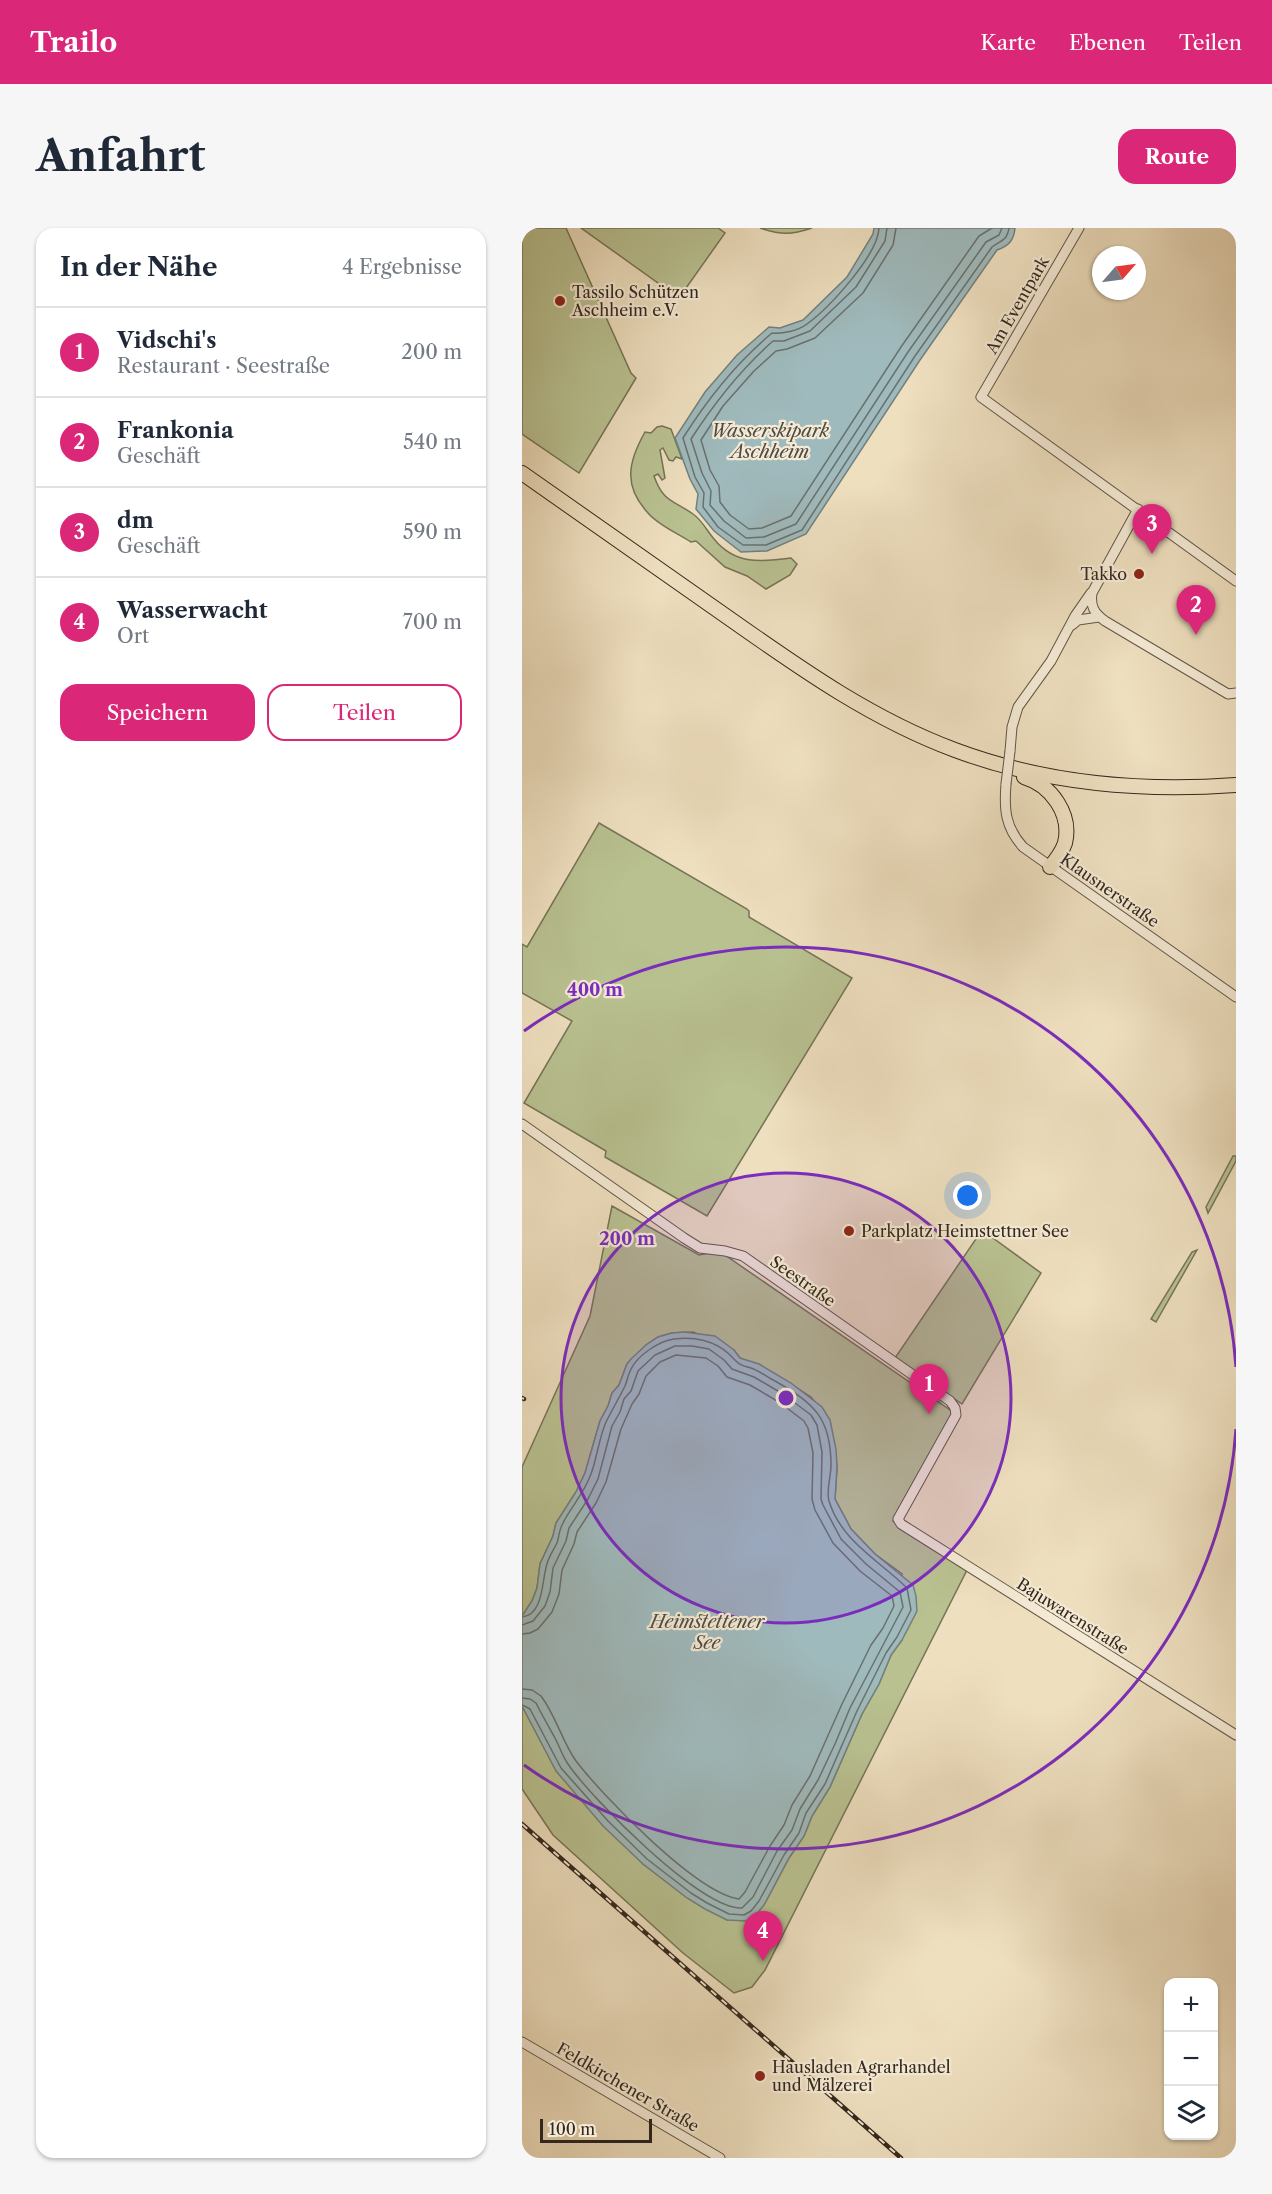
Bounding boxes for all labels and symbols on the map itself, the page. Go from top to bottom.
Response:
north arrow [1092,246,1146,300]
street label: Am Eventpark [981,252,1053,358]
place label: Tassilo Schützen Aschheim e.V. [571,282,699,320]
marker: Tassilo Schützen Aschheim e.V. [553,294,567,308]
water label: Wasserskipark Aschheim [711,420,830,463]
pin: 3 [1132,504,1172,554]
place label: Takko [1080,564,1127,584]
marker: Takko [1132,567,1146,581]
pin: 2 [1176,586,1216,635]
street label: Klausnerstraße [1057,849,1163,931]
text: 400 m [567,979,623,1001]
your location [953,1181,982,1210]
place label: Parkplatz Heimstettner See [861,1221,1069,1241]
marker: Parkplatz Heimstettner See [842,1224,856,1238]
text: 200 m [599,1228,655,1250]
street label: Seestraße [766,1251,840,1311]
pin: 1 [910,1364,948,1414]
centre of rings [776,1388,796,1408]
street label: Bajuwarenstraße [1013,1574,1133,1658]
water label: Heimstettener See [648,1611,766,1654]
pin: 4 [744,1912,782,1961]
street label: Feldkirchener Straße [553,2038,703,2136]
place label: Hausladen Agrarhandel und Mälzerei [772,2057,951,2095]
marker: Hausladen Agrarhandel und Mälzerei [753,2069,767,2083]
scale bar [540,2116,652,2144]

